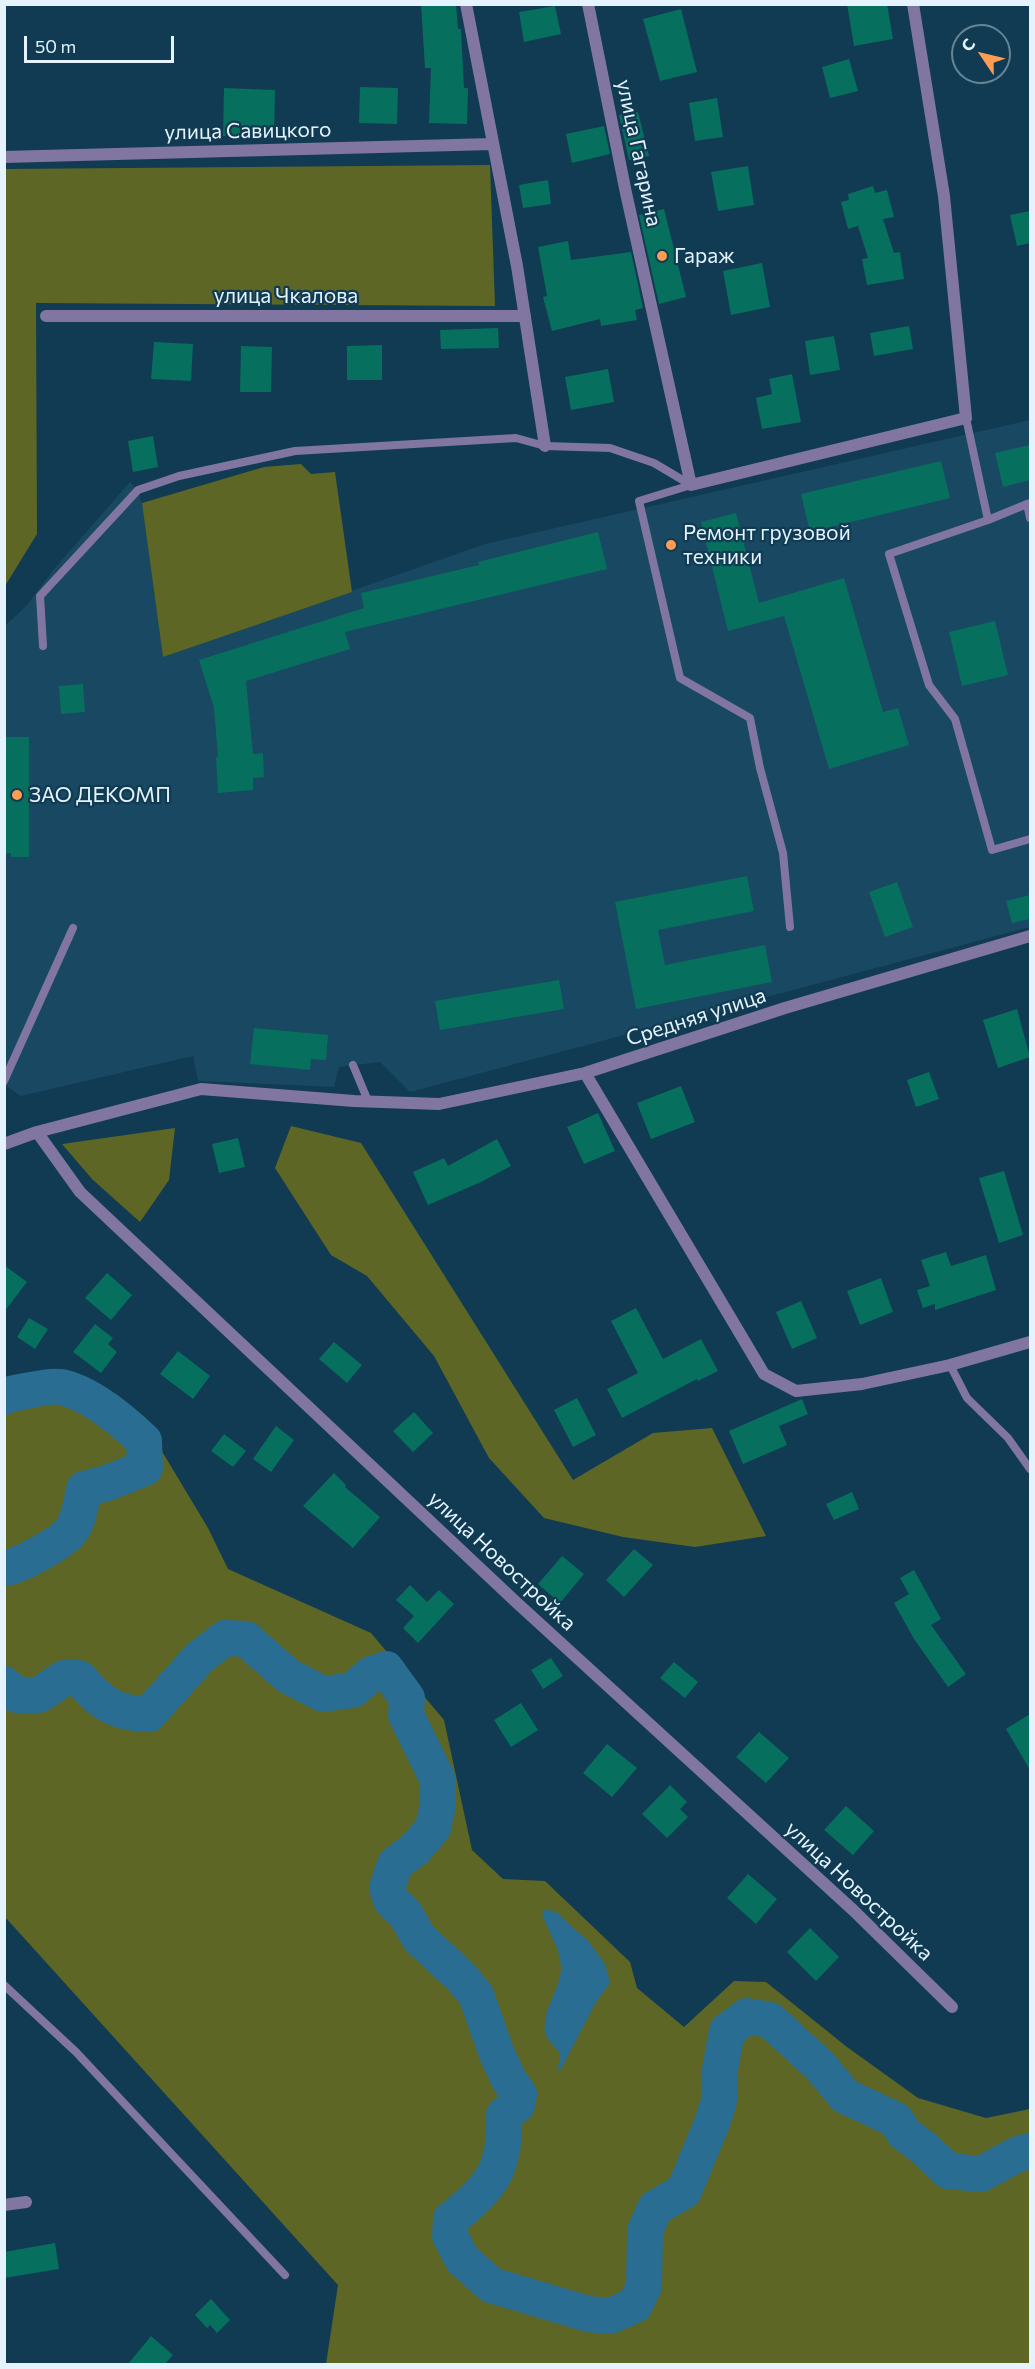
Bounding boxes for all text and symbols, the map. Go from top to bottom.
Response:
scale bar [27,24,177,62]
north arrow [951,24,1011,84]
text: 50 m [35,35,76,57]
text: С [957,35,978,54]
street label: улица Гагарина [611,77,667,229]
street label: улица Савицкого [164,117,332,145]
place label: Гараж [674,243,735,269]
marker: Гараж [655,249,669,263]
street label: улица Чкалова [214,283,358,309]
place label: Ремонт грузовой техники [683,520,851,570]
marker: Ремонт грузовой техники [664,538,678,552]
place label: ЗАО ДЕКОМП [29,782,171,808]
marker: ЗАО ДЕКОМП [10,788,24,802]
street label: Средняя улица [623,983,769,1051]
street label: улица Новостройка [423,1486,581,1636]
street label: улица Новостройка [780,1816,938,1966]

